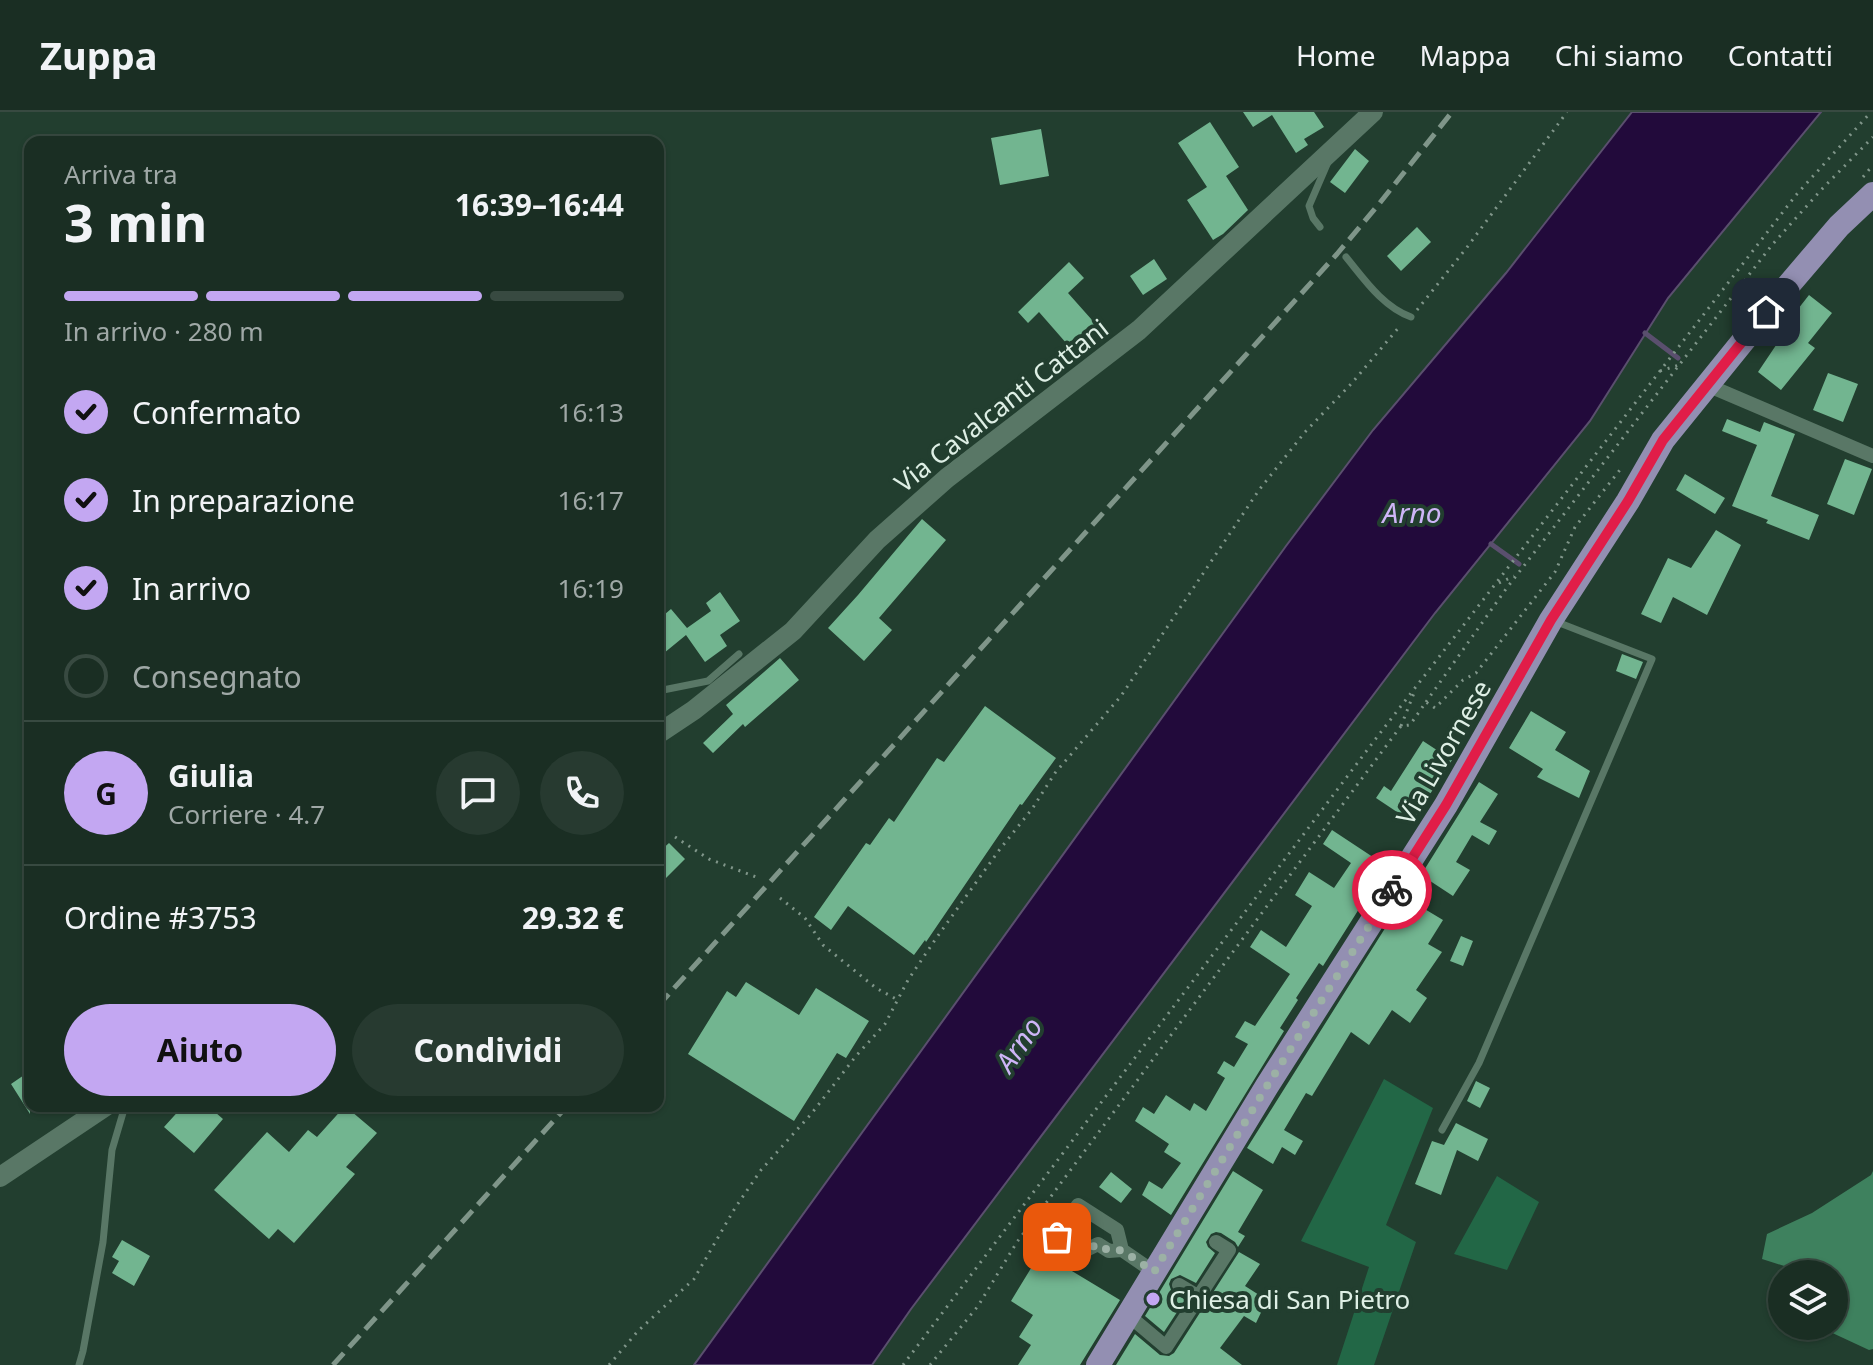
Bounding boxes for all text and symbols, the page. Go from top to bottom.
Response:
text: Zuppa [40,29,158,81]
text: Home [1296,36,1376,74]
text: Mappa [1420,36,1511,74]
text: Chi siamo [1555,36,1684,74]
text: Contatti [1728,36,1833,74]
text: Arriva tra [64,156,178,192]
text: 16:39–16:44 [455,184,624,225]
text: 3 min [64,186,207,257]
pin [1732,278,1800,346]
icon: home [1744,290,1788,334]
street label: Via Cavalcanti Cattani [887,310,1115,500]
text: In arrivo · 280 m [64,313,264,349]
icon: check [64,390,108,434]
text: Confermato [132,392,301,433]
text: 16:13 [558,394,624,430]
icon: check [64,478,108,522]
text: In preparazione [132,480,355,521]
text: 16:17 [558,482,624,518]
water label: Arno [1381,493,1441,531]
icon: check [64,566,108,610]
text: In arrivo [132,568,251,609]
text: 16:19 [558,570,624,606]
text: Consegnato [132,656,302,697]
street label: Via Livornese [1387,673,1499,831]
button: chat [436,751,520,835]
button: phone [540,751,624,835]
text: Giulia [168,755,254,796]
text: G [95,773,117,814]
text: Corriere · 4.7 [168,796,325,832]
courier [1352,850,1432,930]
icon: bike [1370,868,1414,912]
text: Ordine #3753 [64,897,257,938]
text: 29.32 € [522,897,624,938]
button: Aiuto [64,1004,336,1096]
button: Condividi [352,1004,624,1096]
water label: Arno [984,1009,1050,1081]
pin [1023,1203,1091,1271]
icon: bag [1035,1215,1079,1259]
map controls [1768,1260,1848,1340]
button: layers [1768,1260,1848,1340]
place label: Chiesa di San Pietro [1169,1281,1410,1317]
marker: Chiesa di San Pietro [1144,1290,1162,1308]

